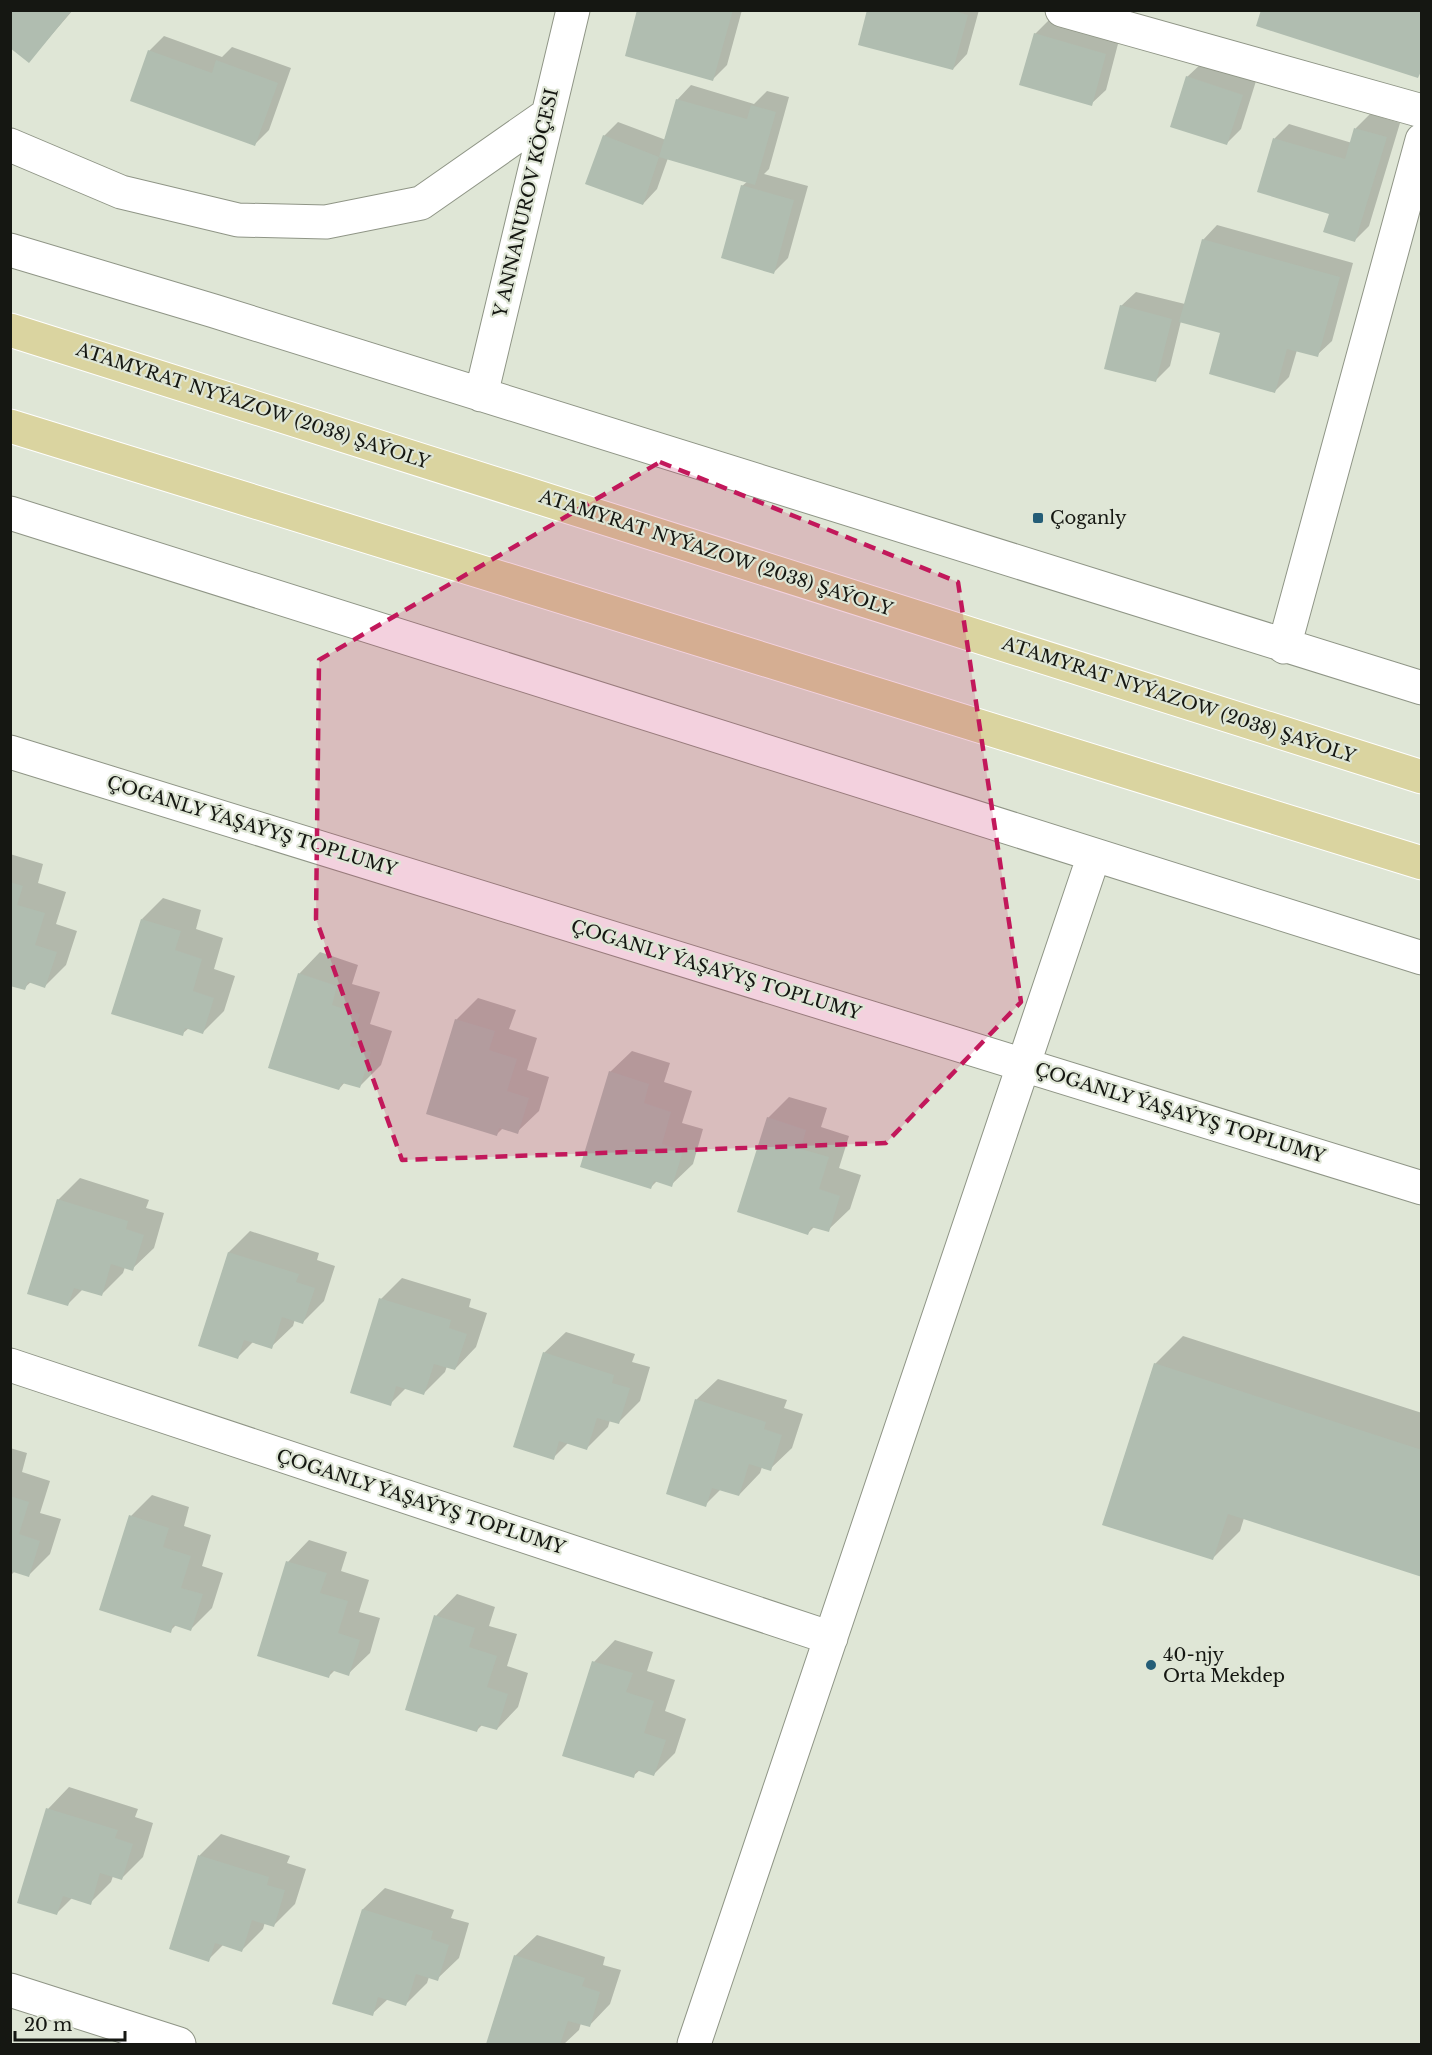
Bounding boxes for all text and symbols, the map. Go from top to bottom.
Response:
street label: Y ANNANUROV KÖÇESI [488,86,563,321]
street label: ATAMYRAT NYÝAZOW (2038) ŞAÝOLY [73,337,434,474]
street label: ATAMYRAT NYÝAZOW (2038) ŞAÝOLY [536,484,897,621]
place label: Çoganly [1050,507,1127,529]
marker: Çoganly [1031,511,1045,525]
street label: ATAMYRAT NYÝAZOW (2038) ŞAÝOLY [999,631,1360,768]
street label: ÇOGANLY ÝAŞAÝYŞ TOPLUMY [104,770,401,881]
street label: ÇOGANLY ÝAŞAÝYŞ TOPLUMY [568,914,865,1025]
street label: ÇOGANLY ÝAŞAÝYŞ TOPLUMY [1032,1057,1329,1168]
street label: ÇOGANLY ÝAŞAÝYŞ TOPLUMY [274,1444,569,1559]
place label: 40-njy Orta Mekdep [1163,1644,1285,1687]
marker: 40-njy Orta Mekdep [1144,1658,1158,1672]
scale bar [15,2004,124,2042]
text: 20 m [24,2014,72,2036]

